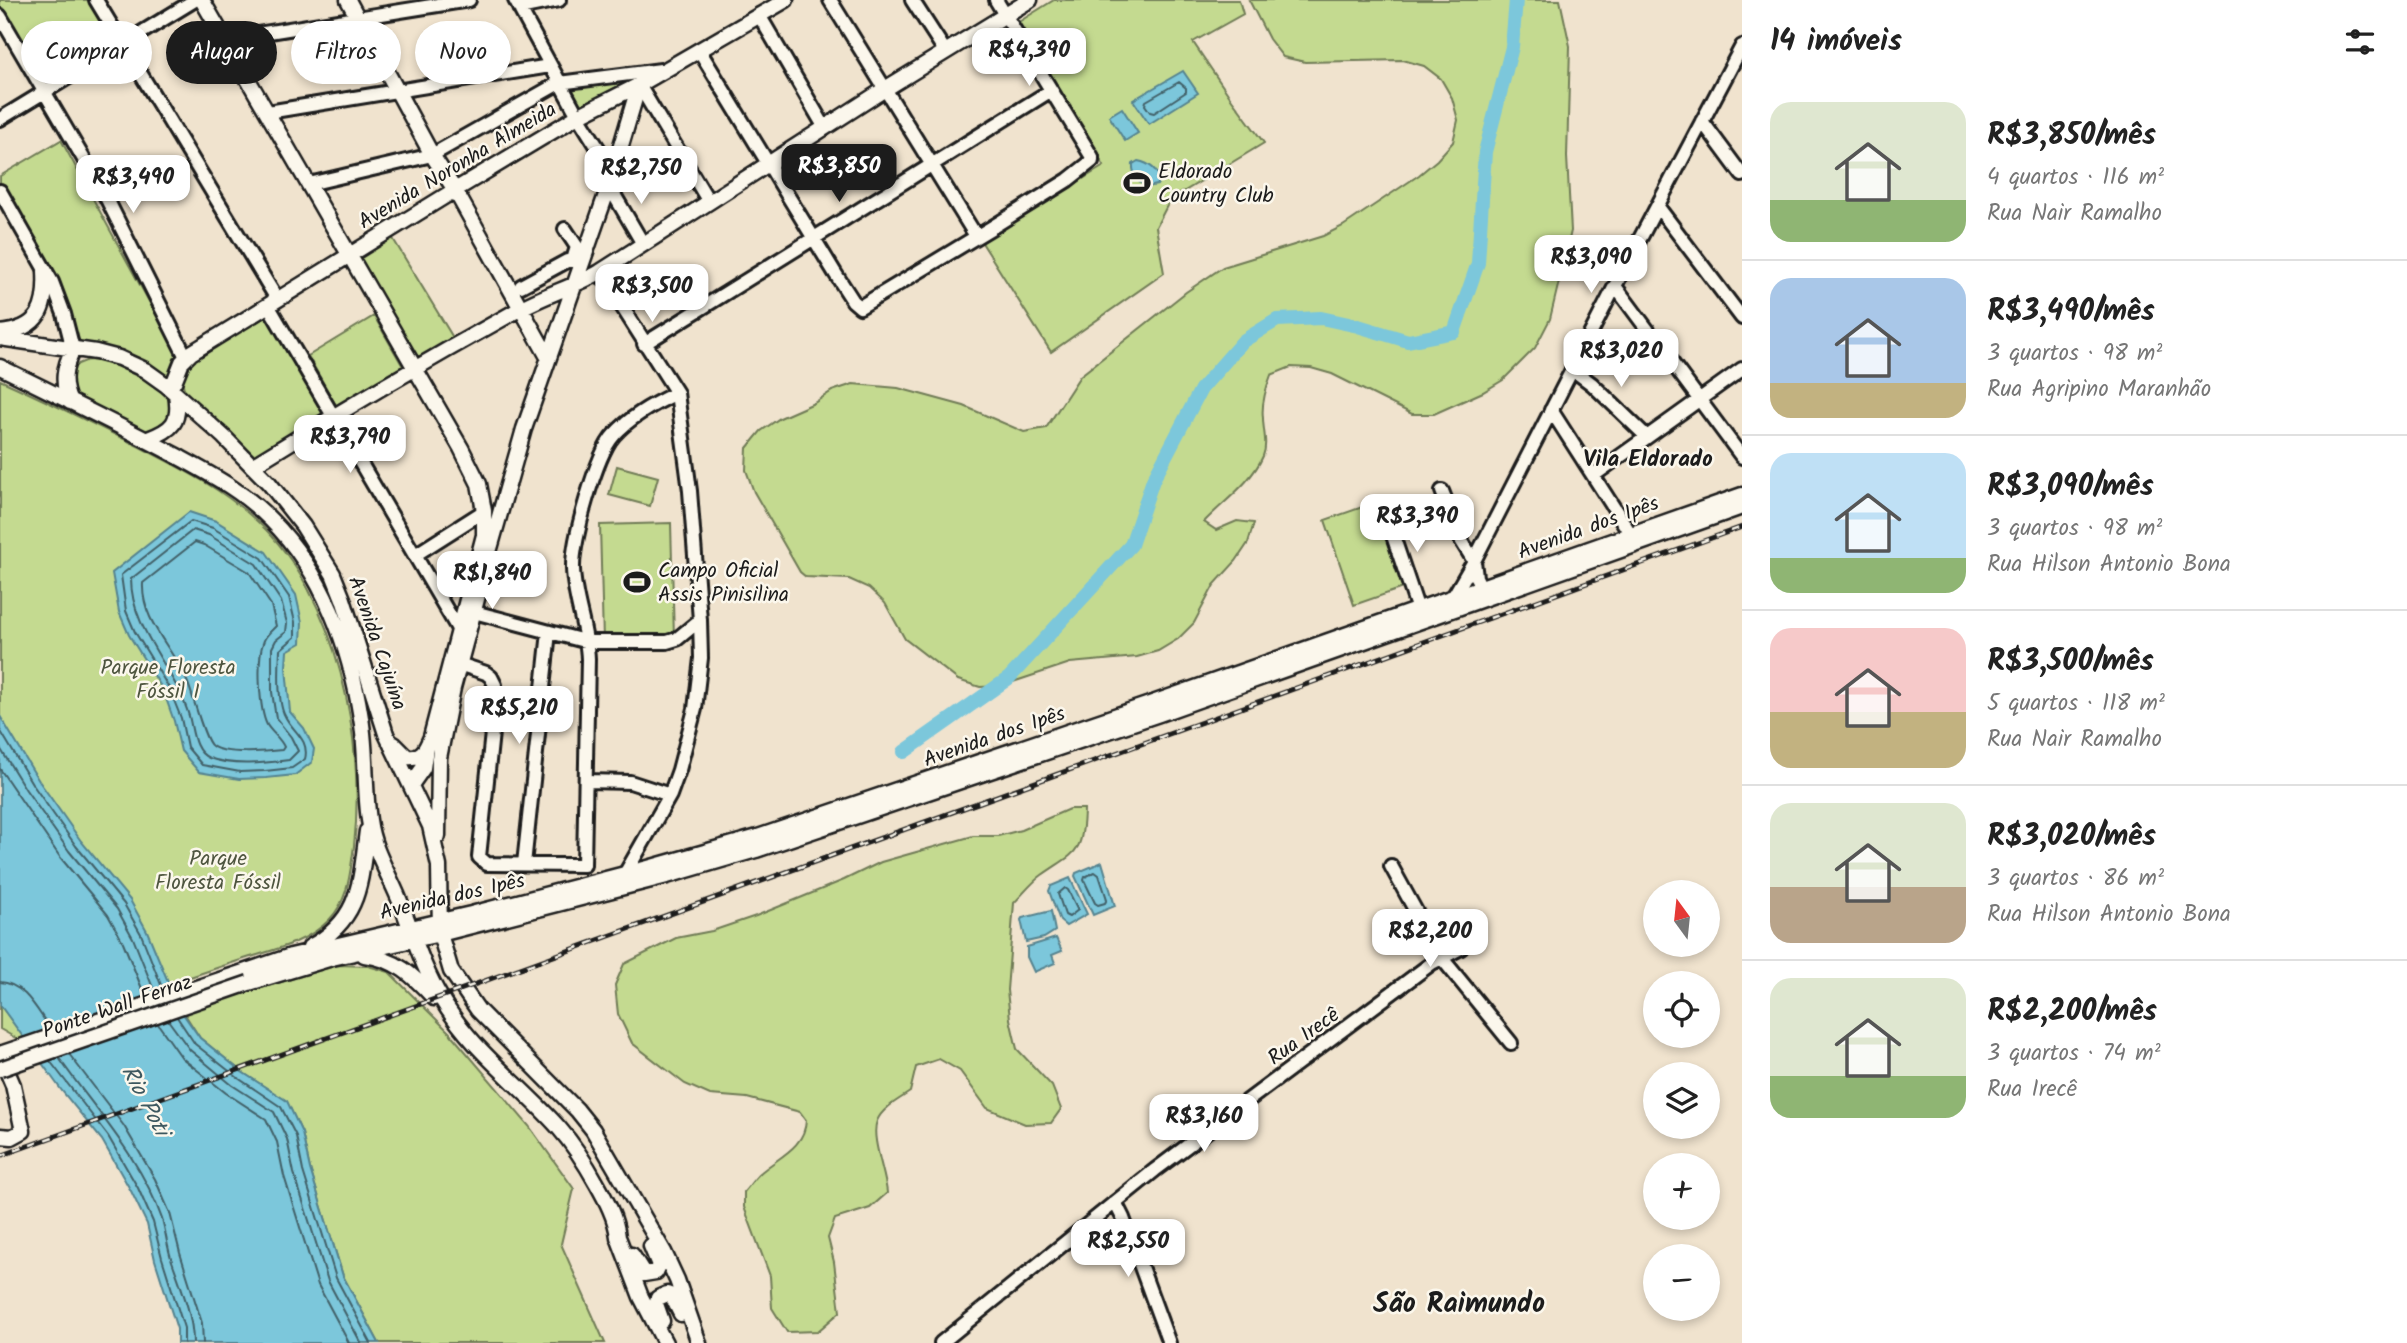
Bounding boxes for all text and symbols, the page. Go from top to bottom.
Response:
text: 14 imóveis [1770,18,1902,66]
chip: Comprar [21,21,152,84]
chip: Alugar [166,21,277,84]
chip: Filtros [291,21,401,84]
chip: Novo [415,21,511,84]
icon: filters [2341,23,2379,61]
pin: R$4,390 [964,28,1094,88]
text: R$4,390 [988,33,1070,69]
street label: Avenida Noronha Almeida [352,94,563,239]
text: R$3,850/mês [1987,112,2156,160]
icon: home [1826,130,1910,214]
pin: R$3,850 [774,144,904,204]
pin: R$2,750 [576,146,706,206]
text: R$3,850 [797,149,881,185]
text: R$2,750 [600,151,682,187]
pin: R$3,490 [68,156,198,215]
place label: Eldorado Country Club [1158,156,1274,213]
text: R$3,490 [92,160,174,196]
text: 4 quartos · 116 m² [1987,160,2164,196]
sports icon: Eldorado Country Club [1122,168,1152,198]
text: Rua Nair Ramalho [1987,196,2162,232]
pin: R$3,090 [1526,236,1656,295]
text: R$3,090 [1550,240,1632,276]
pin: R$3,500 [587,264,717,324]
text: R$3,500 [611,269,693,305]
text: R$3,490/mês [1987,288,2155,336]
icon: home [1826,306,1910,390]
pin: R$3,020 [1556,330,1686,389]
text: R$3,020 [1579,334,1663,370]
text: 3 quartos · 98 m² [1987,336,2162,372]
text: Rua Agripino Maranhão [1987,372,2211,408]
pin: R$3,790 [285,416,415,475]
text: R$3,790 [310,420,390,456]
district label: Vila Eldorado [1583,442,1713,478]
text: R$3,090/mês [1987,463,2154,511]
icon: home [1826,481,1910,565]
street label: Avenida dos Ipês [1513,488,1664,569]
pin: R$3,390 [1352,494,1482,554]
text: R$3,390 [1376,499,1458,535]
text: 3 quartos · 98 m² [1987,511,2162,547]
text: Rua Hilson Antonio Bona [1987,547,2231,583]
pin: R$1,840 [427,552,557,611]
place label: Campo Oficial Assis Pinisilina [658,555,789,612]
text: R$1,840 [453,556,531,592]
sports icon: Campo Oficial Assis Pinisilina [622,567,652,597]
street label: Avenida Cajuína [338,572,415,715]
text: R$3,500/mês [1987,638,2154,686]
park label: Parque Floresta Fóssil I [100,652,236,709]
icon: home [1826,656,1910,740]
pin: R$5,210 [454,686,584,746]
text: 5 quartos · 118 m² [1987,686,2165,722]
text: R$5,210 [480,691,558,727]
street label: Avenida dos Ipês [919,698,1070,777]
text: Rua Nair Ramalho [1987,722,2162,758]
text: R$3,020/mês [1987,813,2156,861]
icon: home [1826,831,1910,915]
park label: Parque Floresta Fóssil [155,843,281,900]
text: 3 quartos · 86 m² [1987,861,2164,897]
street label: Avenida dos Ipês [376,865,528,930]
north arrow [1643,880,1720,957]
map controls [1643,880,1720,1321]
text: Rua Hilson Antonio Bona [1987,897,2231,933]
pin: R$2,200 [1365,909,1495,969]
text: R$2,200 [1388,914,1472,950]
street label: Ponte Wall Ferraz [38,966,197,1048]
button: locate [1643,971,1720,1048]
text: R$2,200/mês [1987,988,2157,1036]
street label: Rua Irecê [1261,999,1347,1075]
icon: home [1826,1006,1910,1090]
text: 3 quartos · 74 m² [1987,1036,2161,1072]
water label: Rio Poti [111,1059,180,1147]
button: layers [1643,1062,1720,1139]
text: Rua Irecê [1987,1072,2077,1108]
pin: R$3,160 [1139,1094,1269,1154]
text: R$3,160 [1165,1099,1243,1135]
button: + [1643,1153,1720,1230]
pin: R$2,550 [1063,1220,1193,1279]
text: R$2,550 [1087,1224,1169,1260]
button: − [1643,1244,1720,1321]
district label: São Raimundo [1373,1282,1545,1327]

